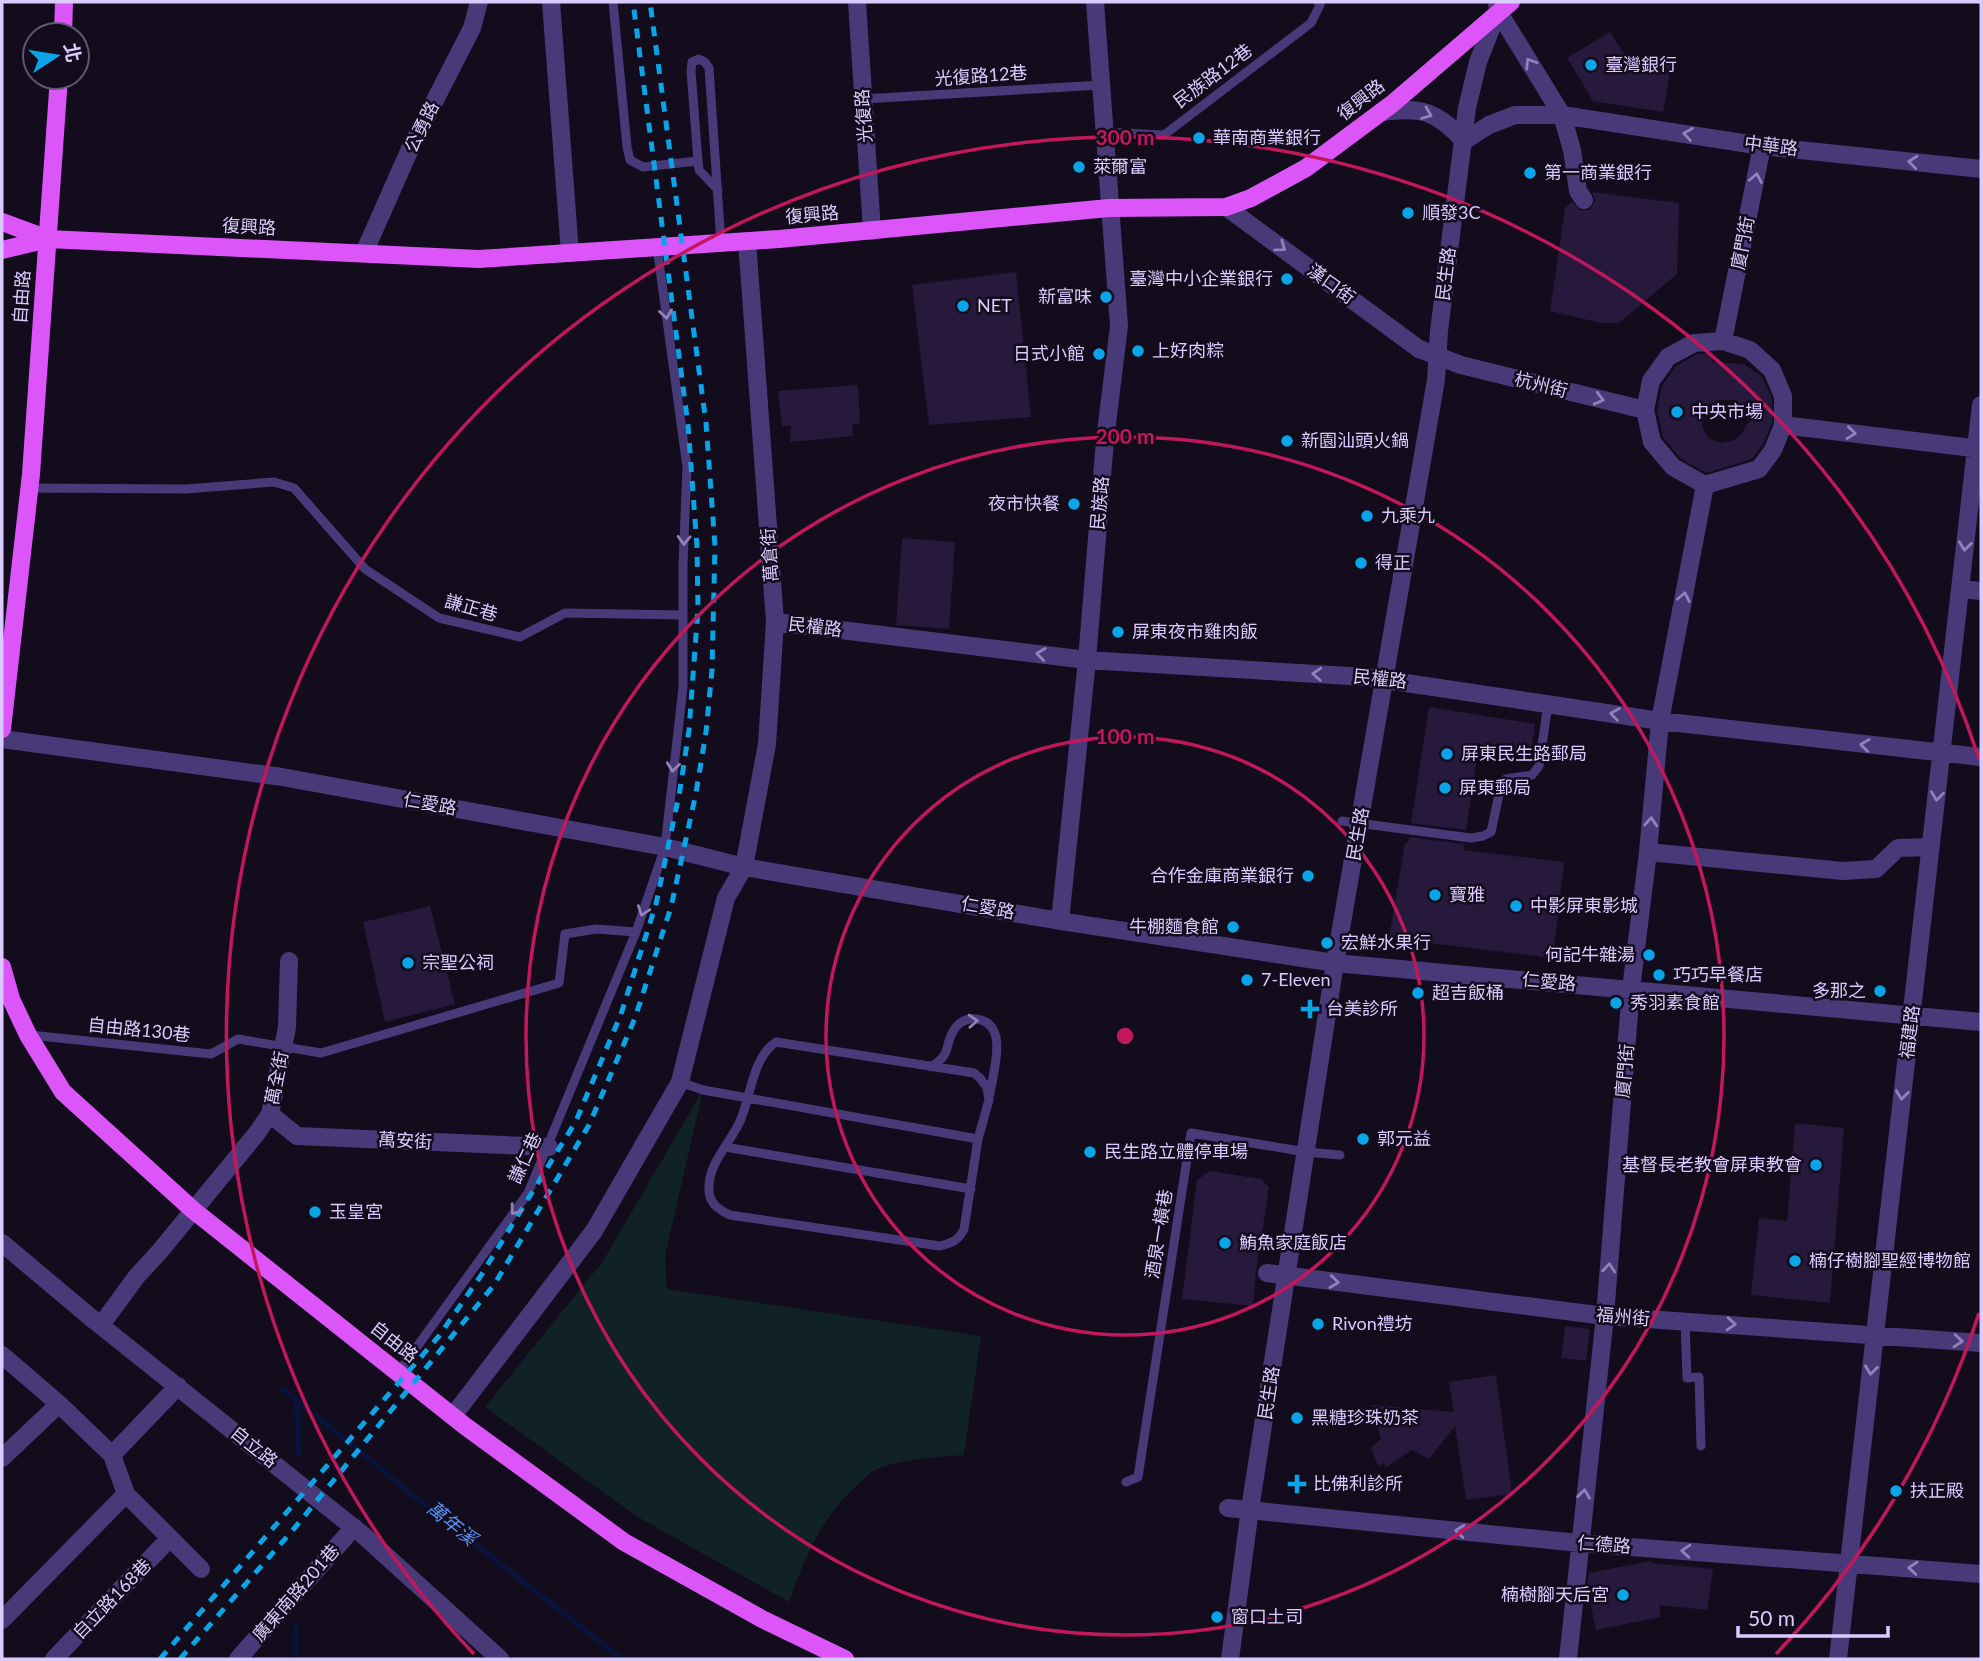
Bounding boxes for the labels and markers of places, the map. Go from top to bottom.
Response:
place label: 臺灣銀行 [1605,53,1677,75]
marker: 臺灣銀行 [1583,57,1599,73]
place label: 華南商業銀行 [1213,126,1321,148]
marker: 華南商業銀行 [1191,130,1207,146]
place label: 萊爾富 [1093,155,1147,177]
marker: 萊爾富 [1071,159,1087,175]
place label: 第一商業銀行 [1544,161,1652,183]
marker: 第一商業銀行 [1522,165,1538,181]
place label: 順發3C [1422,201,1480,223]
marker: 順發3C [1400,205,1416,221]
place label: 臺灣中小企業銀行 [1129,267,1273,289]
marker: 臺灣中小企業銀行 [1279,271,1295,287]
place label: 新富味 [1038,285,1092,307]
marker: 新富味 [1098,289,1114,305]
place label: NET [977,294,1012,316]
marker: NET [955,298,971,314]
place label: 上好肉粽 [1152,339,1224,361]
place label: 日式小館 [1013,342,1085,364]
marker: 上好肉粽 [1130,343,1146,359]
marker: 日式小館 [1091,346,1107,362]
place label: 中央市場 [1691,400,1763,422]
marker: 中央市場 [1669,404,1685,420]
place label: 新園汕頭火鍋 [1301,429,1409,451]
marker: 新園汕頭火鍋 [1279,433,1295,449]
place label: 夜市快餐 [988,492,1060,514]
marker: 夜市快餐 [1066,496,1082,512]
place label: 九乘九 [1381,504,1435,526]
marker: 九乘九 [1359,508,1375,524]
place label: 得正 [1375,551,1411,573]
marker: 得正 [1353,555,1369,571]
place label: 屏東夜市雞肉飯 [1132,620,1258,642]
marker: 屏東夜市雞肉飯 [1110,624,1126,640]
place label: 屏東民生路郵局 [1461,742,1587,764]
marker: 屏東民生路郵局 [1439,746,1455,762]
place label: 屏東郵局 [1459,776,1531,798]
marker: 屏東郵局 [1437,780,1453,796]
place label: 合作金庫商業銀行 [1150,864,1294,886]
marker: 合作金庫商業銀行 [1300,868,1316,884]
place label: 寶雅 [1449,883,1485,905]
marker: 寶雅 [1427,887,1443,903]
place label: 中影屏東影城 [1530,894,1638,916]
marker: 中影屏東影城 [1508,898,1524,914]
place label: 牛棚麵食館 [1129,915,1219,937]
marker: 牛棚麵食館 [1225,919,1241,935]
place label: 宏鮮水果行 [1341,931,1431,953]
marker: 宏鮮水果行 [1319,935,1335,951]
place label: 何記牛雜湯 [1545,943,1635,965]
marker: 何記牛雜湯 [1641,947,1657,963]
place label: 宗聖公祠 [422,951,494,973]
marker: 宗聖公祠 [400,955,416,971]
place label: 巧巧早餐店 [1673,963,1763,985]
marker: 巧巧早餐店 [1651,967,1667,983]
place label: 7-Eleven [1261,968,1331,990]
marker: 7-Eleven [1239,972,1255,988]
place label: 多那之 [1812,979,1866,1001]
place label: 超吉飯桶 [1432,981,1504,1003]
marker: 多那之 [1872,983,1888,999]
marker: 超吉飯桶 [1410,985,1426,1001]
place label: 秀羽素食館 [1630,991,1720,1013]
marker: 秀羽素食館 [1608,995,1624,1011]
place label: 台美診所 [1326,997,1398,1019]
marker: 台美診所 [1300,999,1320,1019]
centre of rings [1113,1024,1137,1048]
place label: 郭元益 [1377,1127,1431,1149]
marker: 郭元益 [1355,1131,1371,1147]
place label: 民生路立體停車場 [1104,1140,1248,1162]
marker: 民生路立體停車場 [1082,1144,1098,1160]
place label: 基督長老教會屏東教會 [1622,1153,1802,1175]
marker: 基督長老教會屏東教會 [1808,1157,1824,1173]
place label: 玉皇宮 [329,1200,383,1222]
marker: 玉皇宮 [307,1204,323,1220]
place label: 鮪魚家庭飯店 [1239,1231,1347,1253]
marker: 鮪魚家庭飯店 [1217,1235,1233,1251]
place label: 楠仔樹腳聖經博物館 [1809,1249,1971,1271]
marker: 楠仔樹腳聖經博物館 [1787,1253,1803,1269]
place label: Rivon禮坊 [1332,1312,1413,1334]
marker: Rivon禮坊 [1310,1316,1326,1332]
place label: 黑糖珍珠奶茶 [1311,1406,1419,1428]
marker: 黑糖珍珠奶茶 [1289,1410,1305,1426]
place label: 比佛利診所 [1313,1472,1403,1494]
marker: 比佛利診所 [1287,1474,1307,1494]
place label: 扶正殿 [1910,1479,1964,1501]
marker: 扶正殿 [1888,1483,1904,1499]
place label: 楠樹腳天后宮 [1501,1583,1609,1605]
marker: 楠樹腳天后宮 [1615,1587,1631,1603]
place label: 窗口土司 [1231,1605,1303,1627]
marker: 窗口土司 [1209,1609,1225,1625]

